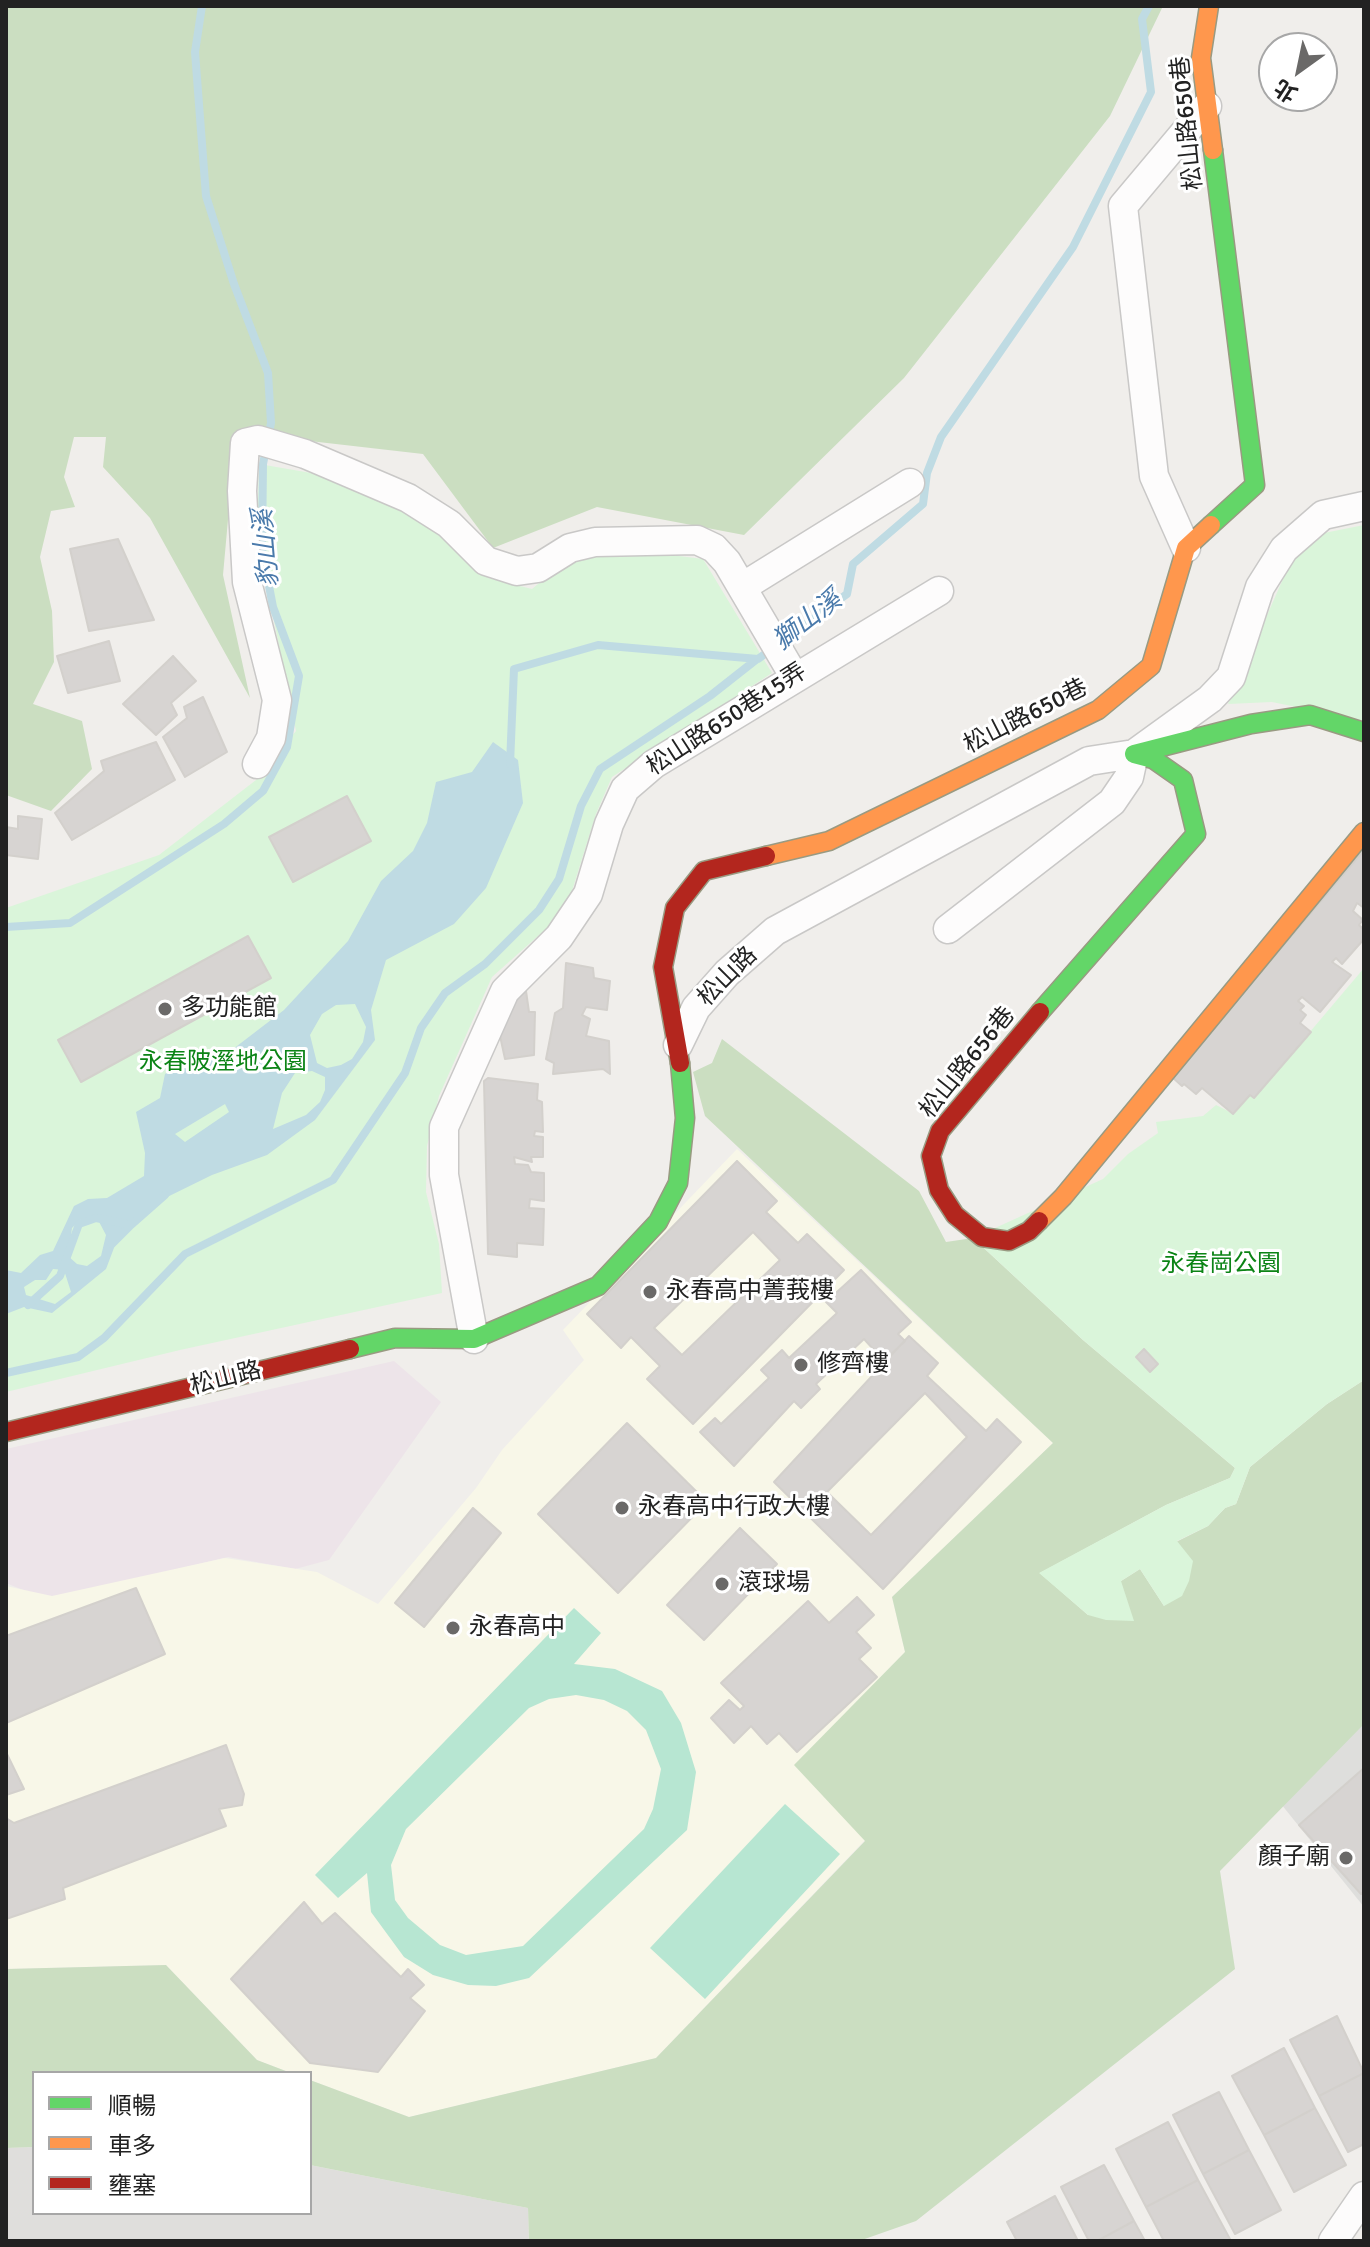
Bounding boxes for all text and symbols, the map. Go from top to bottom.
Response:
north arrow [1258,32,1338,112]
street label: 松山路650巷 [1167,54,1209,192]
text: 北 [1269,74,1302,108]
water label: 豹山溪 [248,508,286,588]
water label: 獅山溪 [768,585,848,657]
street label: 松山路650巷15弄 [642,658,812,782]
street label: 松山路650巷 [959,674,1093,760]
street label: 松山路 [692,941,764,1013]
place label: 多功能館 [181,995,277,1023]
marker: 多功能館 [156,1000,174,1018]
street label: 松山路656巷 [914,1002,1022,1124]
park label: 永春陂溼地公園 [139,1049,307,1077]
park label: 永春崗公園 [1161,1251,1281,1279]
place label: 永春高中菁莪樓 [666,1278,834,1306]
marker: 永春高中菁莪樓 [641,1283,659,1301]
place label: 修齊樓 [817,1351,889,1379]
street label: 松山路 [188,1356,264,1402]
marker: 修齊樓 [792,1356,810,1374]
place label: 永春高中行政大樓 [638,1494,830,1522]
marker: 永春高中行政大樓 [613,1499,631,1517]
place label: 滾球場 [738,1570,810,1598]
marker: 滾球場 [713,1575,731,1593]
place label: 永春高中 [469,1614,565,1642]
marker: 永春高中 [444,1619,462,1637]
place label: 顏子廟 [1258,1844,1330,1872]
marker: 顏子廟 [1337,1849,1355,1867]
legend [32,2071,312,2215]
text: 順暢 [108,2091,156,2121]
text: 車多 [108,2131,156,2161]
text: 壅塞 [108,2171,156,2201]

